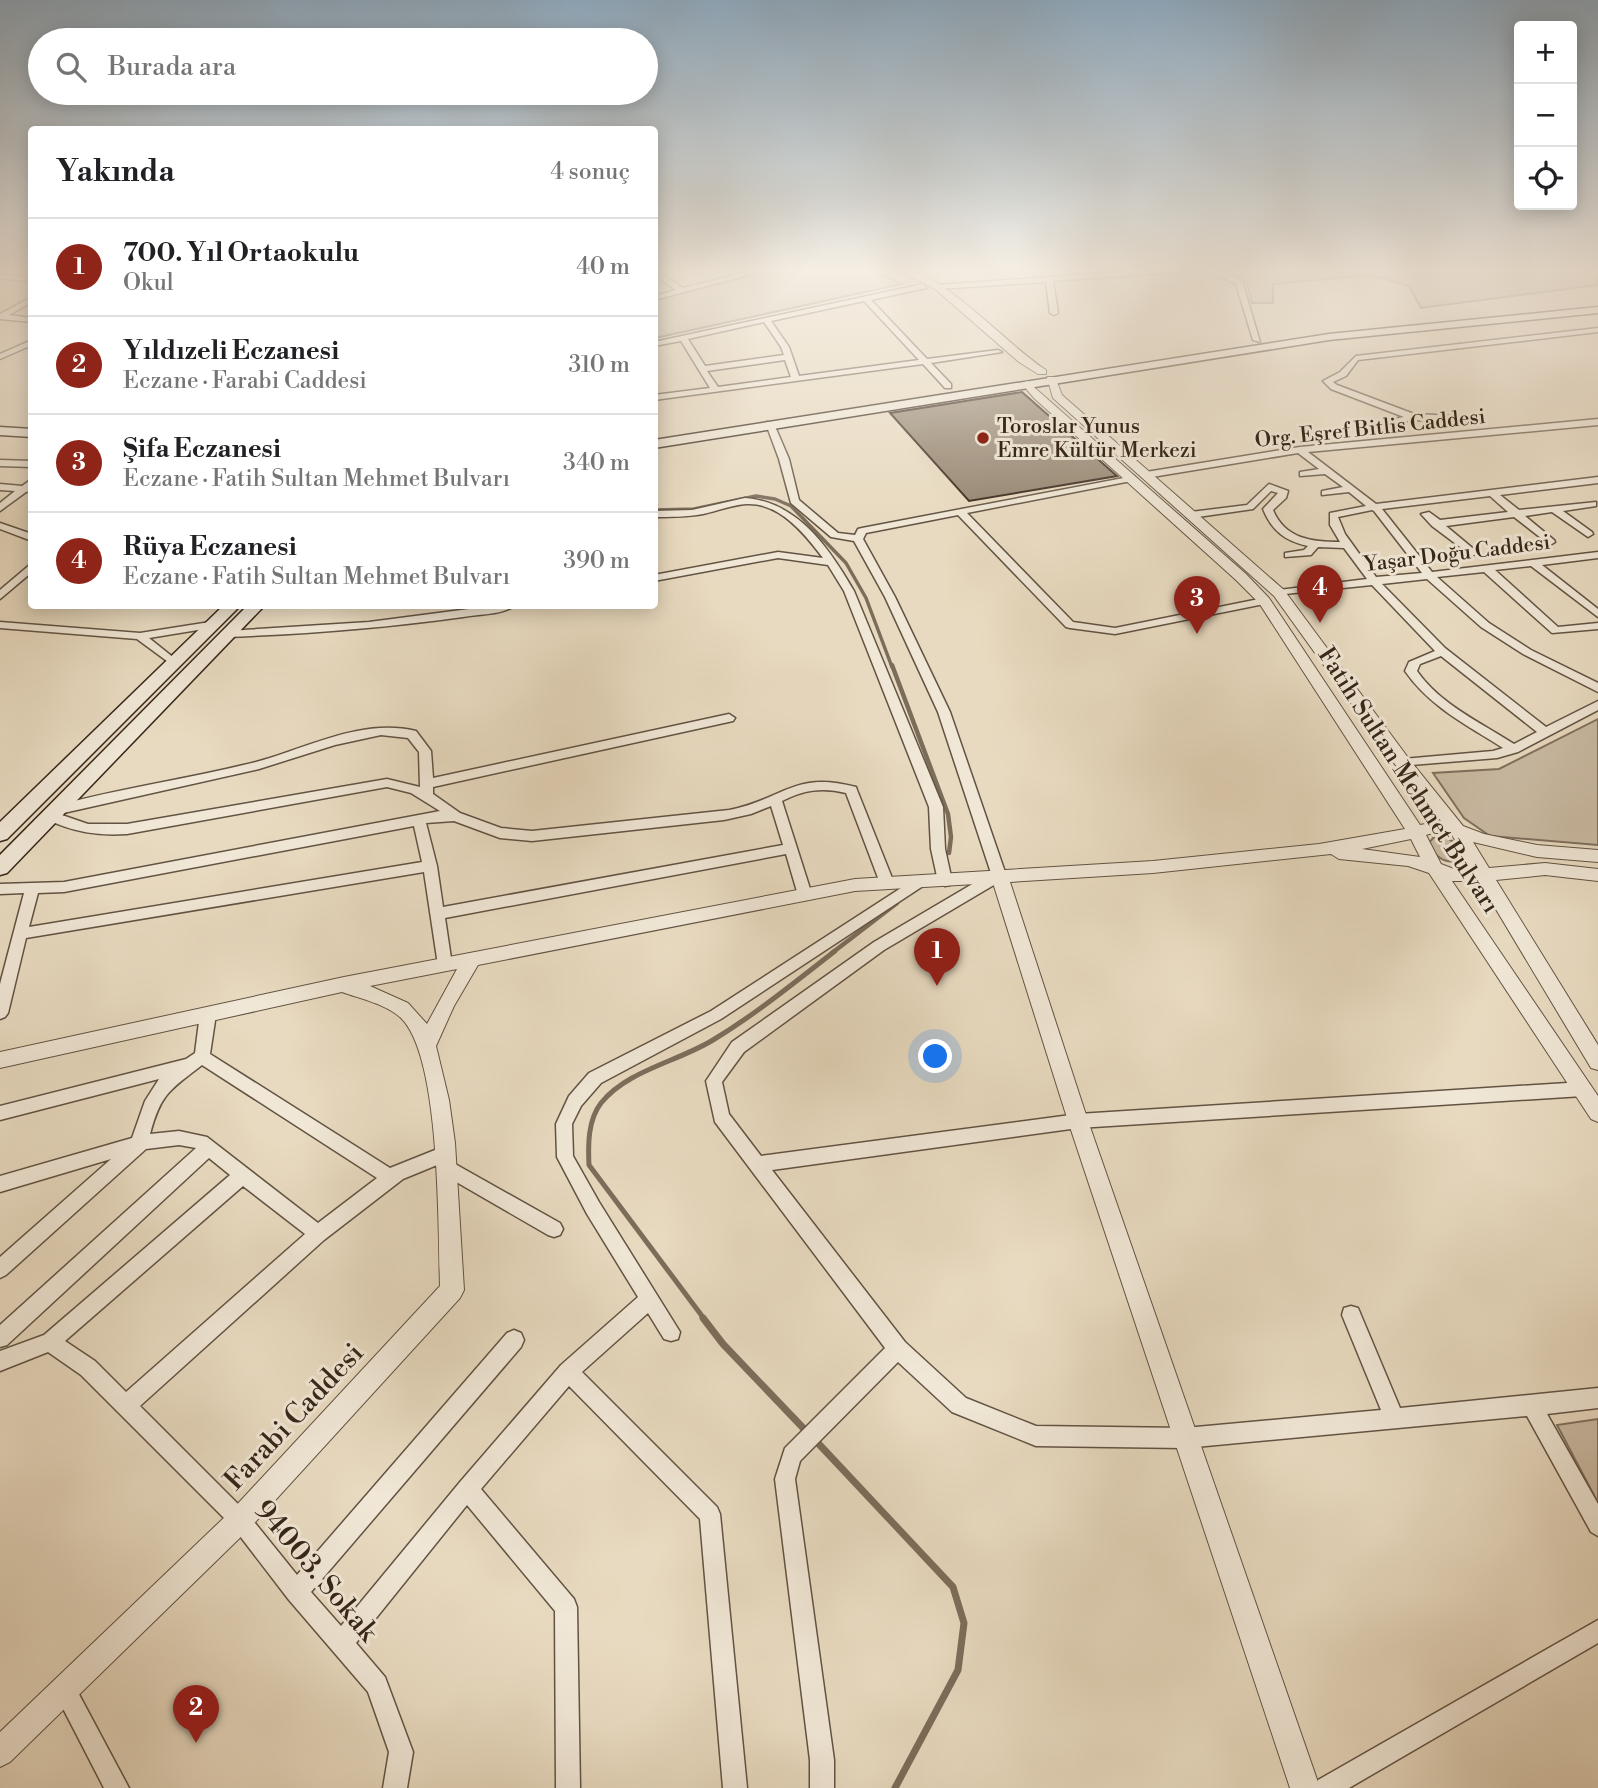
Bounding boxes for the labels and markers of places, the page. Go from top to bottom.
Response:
place label: Toroslar Yunus Emre Kültür Merkezi [997,414,1197,464]
marker: Toroslar Yunus Emre Kültür Merkezi [975,430,991,446]
pin: 4 [1297,565,1343,623]
pin: 3 [1174,576,1220,634]
pin: 1 [914,928,960,986]
pin: 2 [173,1685,219,1743]

